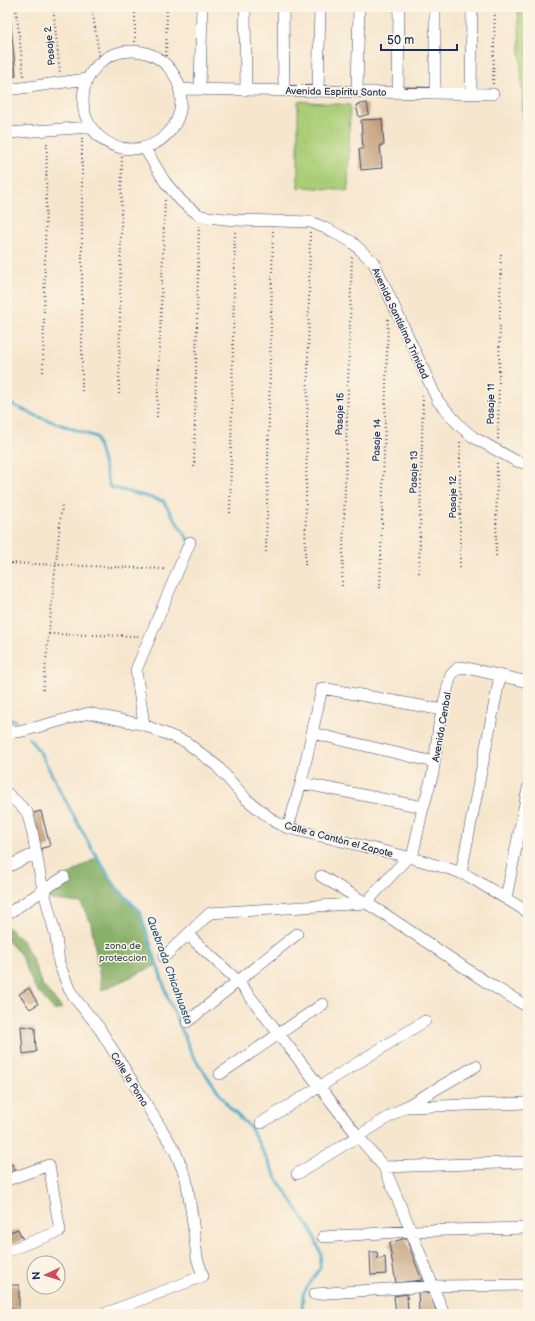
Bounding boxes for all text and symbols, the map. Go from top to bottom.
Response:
street label: Pasaje 2 [42,26,58,66]
scale bar [381,26,457,52]
text: 50 m [387,33,414,48]
street label: Avenida Espíritu Santo [285,85,387,99]
street label: Avenida Santísima Trinidad [369,266,431,381]
street label: Pasaje 11 [485,383,497,425]
street label: Pasaje 15 [333,392,347,436]
street label: Pasaje 14 [370,418,384,462]
street label: Pasaje 13 [408,450,420,494]
street label: Pasaje 12 [447,475,459,518]
street label: Avenida Cenbal [430,691,454,763]
street label: Calle a Cantón el Zapote [283,820,394,860]
water label: Quebrada Chicahuasta [144,914,195,1026]
park label: zona de proteccion [99,940,147,964]
street label: Calle la Poma [108,1050,151,1109]
north arrow [26,1255,66,1295]
text: N [30,1271,43,1280]

